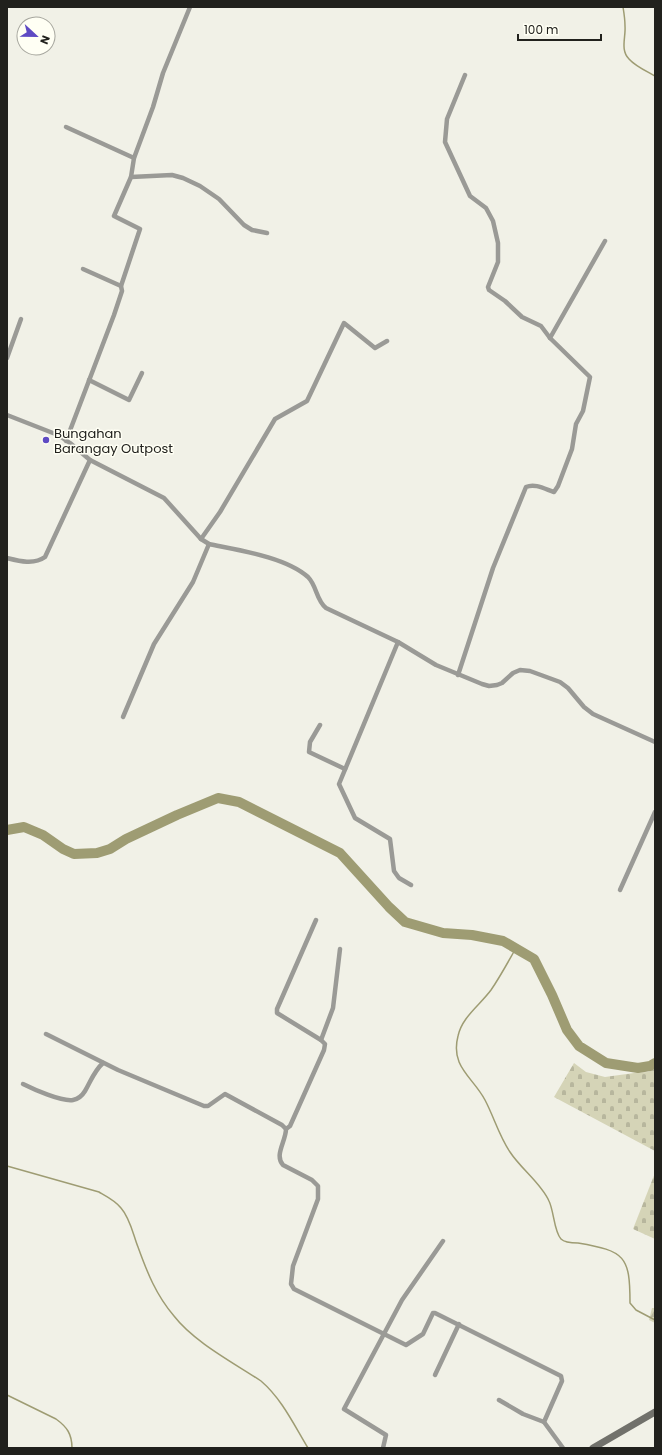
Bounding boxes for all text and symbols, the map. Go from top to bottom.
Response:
north arrow [16,16,56,56]
scale bar [518,16,601,42]
text: 100 m [524,21,558,38]
text: N [36,33,54,47]
place label: Bungahan Barangay Outpost [54,424,173,458]
marker: Bungahan Barangay Outpost [41,435,51,445]

